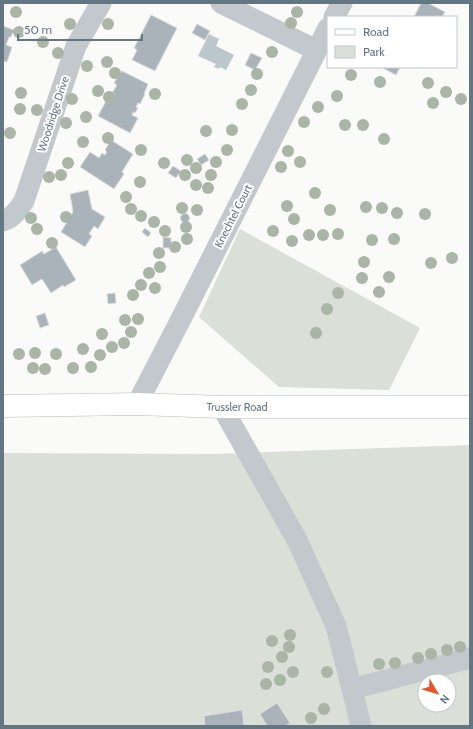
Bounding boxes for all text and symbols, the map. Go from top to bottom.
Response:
scale bar [18,16,142,42]
legend [327,16,457,68]
text: 50 m [24,22,52,37]
text: Road [363,24,389,39]
text: Park [363,44,385,59]
street label: Woodridge Drive [34,74,72,153]
street label: Knechtel Court [211,182,255,250]
street label: Trussler Road [206,399,268,414]
north arrow [417,673,457,713]
text: N [437,692,453,707]

